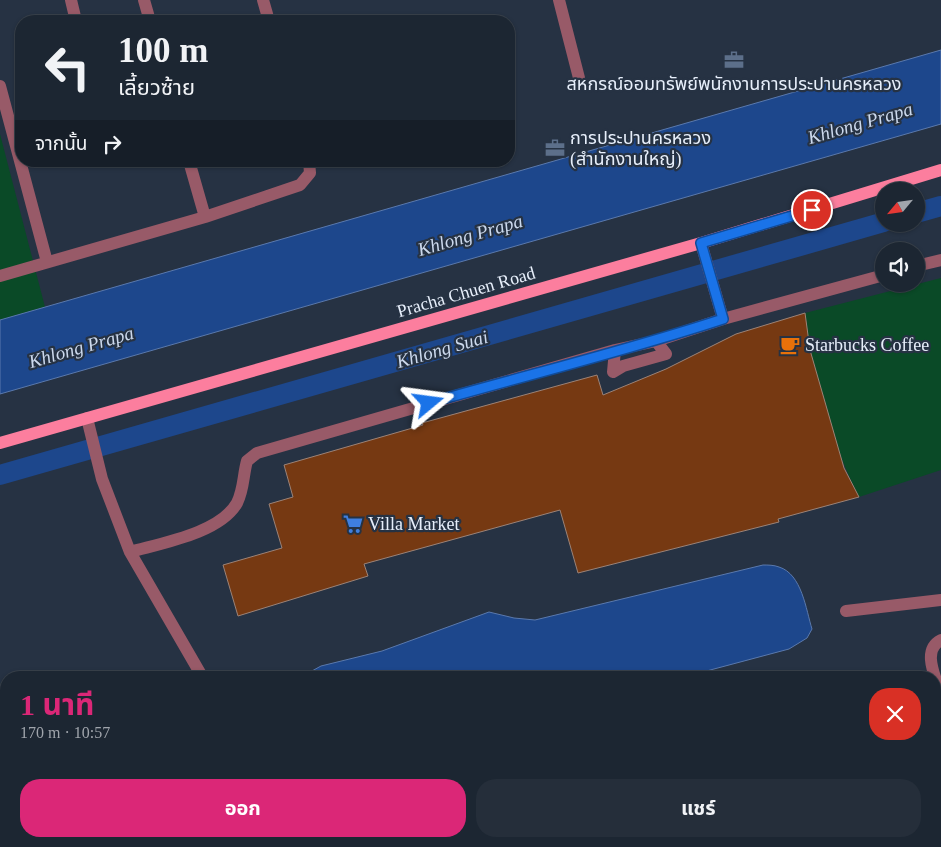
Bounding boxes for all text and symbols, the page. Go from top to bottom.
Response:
text: 100 m [118,31,208,70]
icon: left [35,35,100,100]
office icon: สหกรณ์ออมทรัพย์พนักงานการประปานครหลวง [723,49,745,71]
place label: สหกรณ์ออมทรัพย์พนักงานการประปานครหลวง [567,74,901,94]
text: เลี้ยวซ้าย [118,75,195,100]
water label: Khlong Prapa [804,98,915,148]
place label: การประปานครหลวง (สำนักงานใหญ่) [570,128,711,170]
icon: right [98,130,126,158]
text: จากนั้น [35,133,88,154]
office icon: การประปานครหลวง (สำนักงานใหญ่) [544,137,566,159]
north arrow [875,182,925,232]
map controls [875,182,925,292]
pin [791,189,833,231]
icon: arrive [798,196,826,224]
water label: Khlong Prapa [414,210,525,260]
button: sound [875,242,925,292]
street label: Pracha Chuen Road [395,263,537,321]
water label: Khlong Prapa [25,322,136,372]
water label: Khlong Suai [393,326,490,372]
cafe icon: Starbucks Coffee [779,334,801,356]
place label: Starbucks Coffee [805,335,929,355]
position arrow [402,376,454,428]
supermarket icon: Villa Market [342,513,364,535]
place label: Villa Market [368,514,459,534]
text: 1 นาที [20,688,94,721]
button: close [869,688,921,740]
text: 170 m · 10:57 [20,724,110,741]
button: ออก [20,779,466,837]
button: แชร์ [476,779,921,837]

